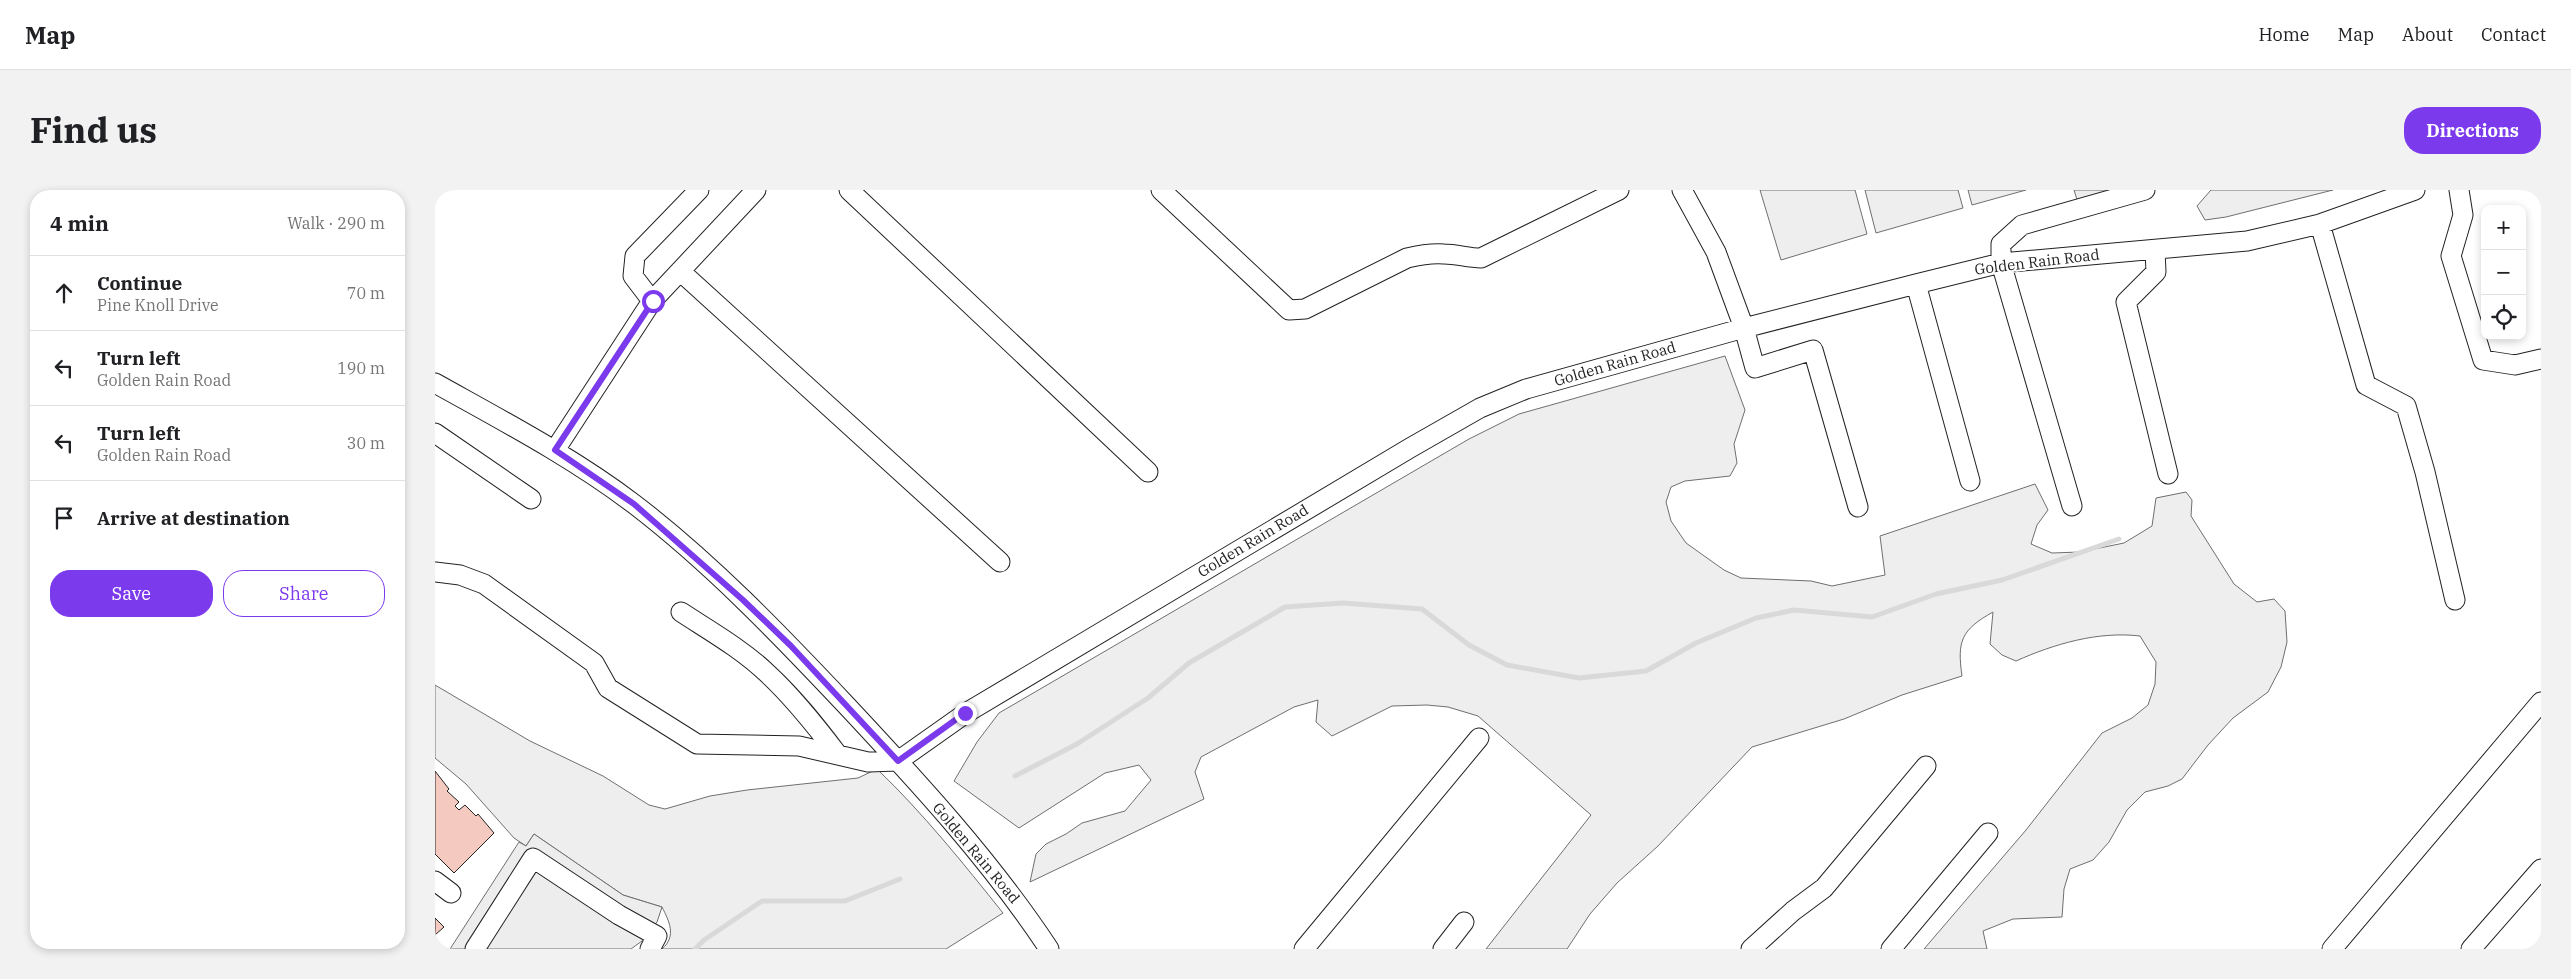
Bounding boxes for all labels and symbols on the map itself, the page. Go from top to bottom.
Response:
street label: Golden Rain Road [1973,244,2101,279]
route start [642,290,665,313]
street label: Golden Rain Road [1552,337,1678,390]
street label: Golden Rain Road [1194,500,1312,581]
route end [954,702,977,725]
street label: Golden Rain Road [929,798,1024,907]

